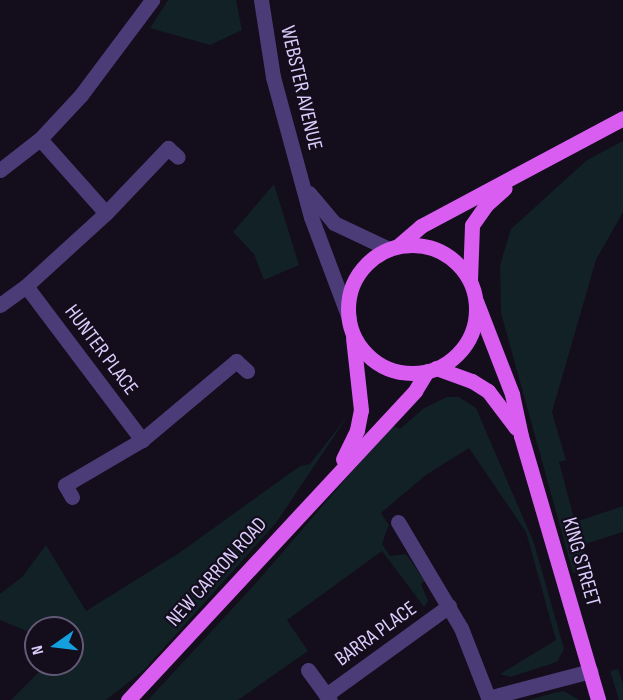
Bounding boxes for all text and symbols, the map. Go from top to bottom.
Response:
street label: WEBSTER AVENUE [274,23,328,153]
street label: HUNTER PLACE [59,300,143,400]
street label: NEW CARRON ROAD [161,512,273,632]
street label: KING STREET [556,515,606,609]
street label: BARRA PLACE [330,596,422,672]
north arrow [24,616,84,676]
text: N [28,644,48,656]

